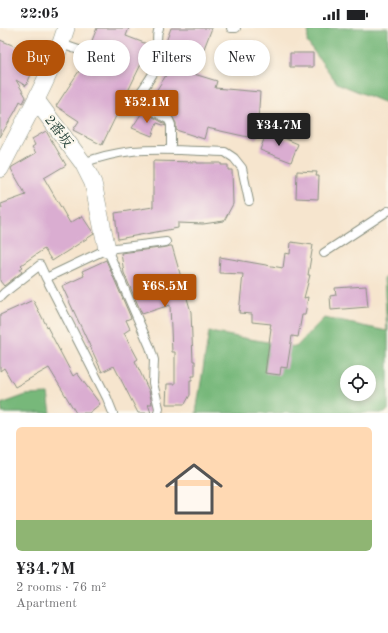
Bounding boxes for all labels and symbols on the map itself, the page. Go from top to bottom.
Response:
pin: ¥52.1M [114,90,180,124]
street label: 2番坂 [42,112,75,150]
pin: ¥34.7M [246,113,312,147]
pin: ¥68.5M [132,274,198,308]

